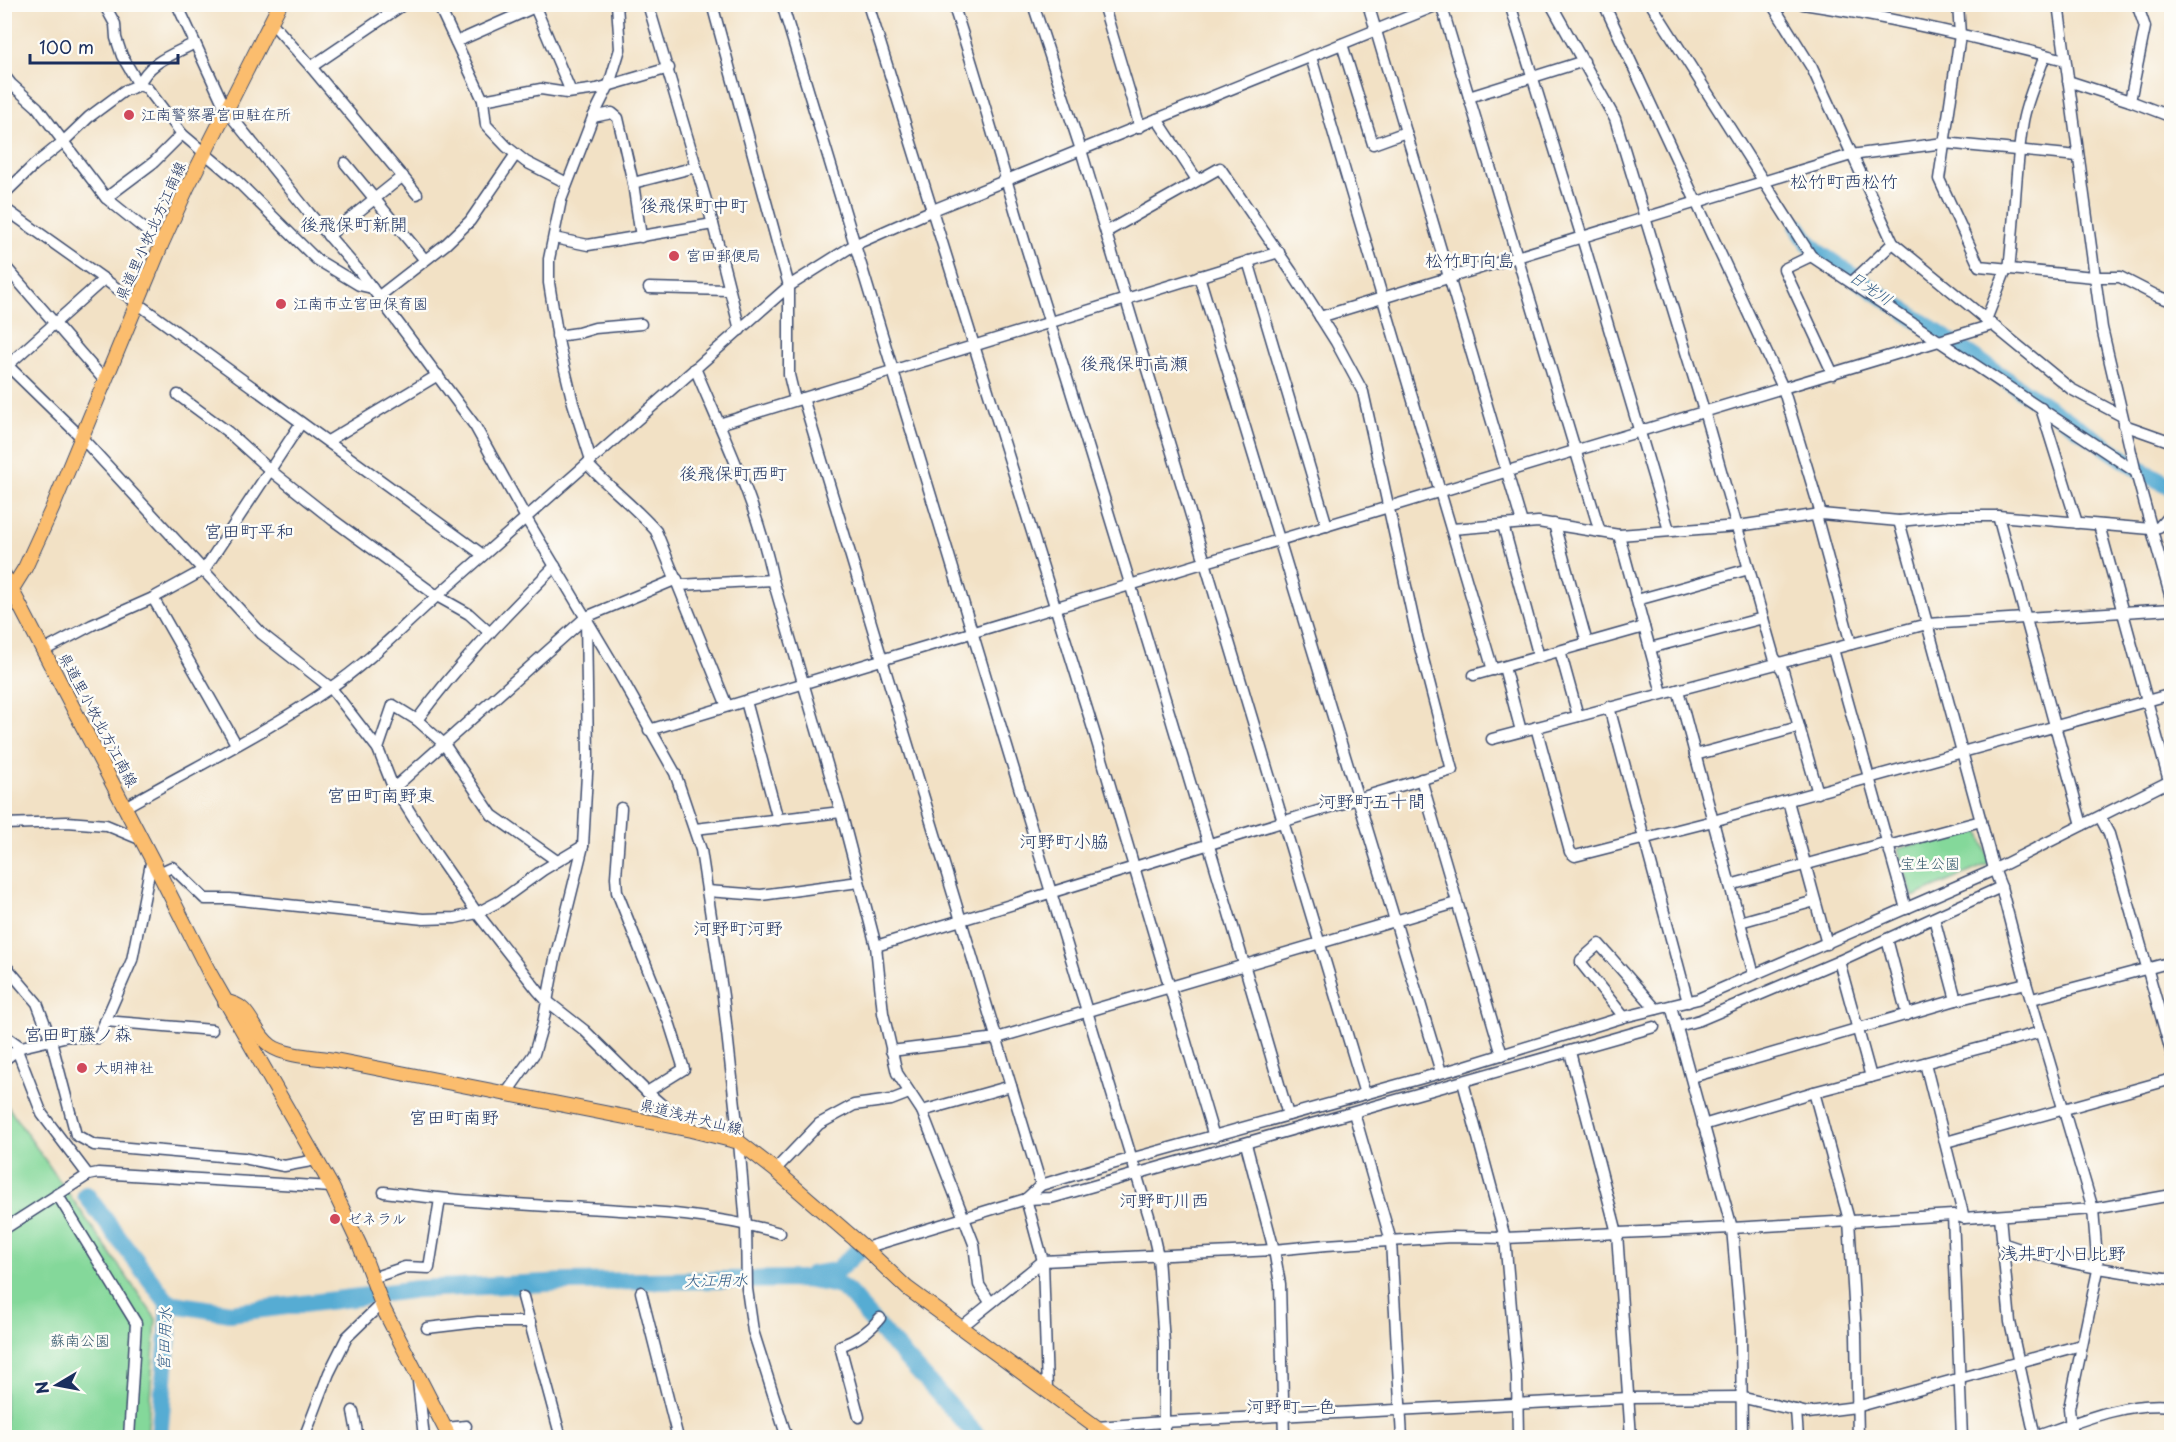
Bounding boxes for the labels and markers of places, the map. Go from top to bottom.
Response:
place label: 江南警察署宮田駐在所 [141,102,291,125]
marker: 江南警察署宮田駐在所 [122,108,136,122]
place label: 宮田郵便局 [686,243,761,266]
marker: 宮田郵便局 [667,249,681,263]
place label: 江南市立宮田保育園 [293,291,428,314]
marker: 江南市立宮田保育園 [274,297,288,311]
place label: 大明神社 [94,1055,154,1078]
marker: 大明神社 [75,1061,89,1075]
place label: ゼネラル [347,1206,406,1229]
marker: ゼネラル [328,1212,342,1226]

